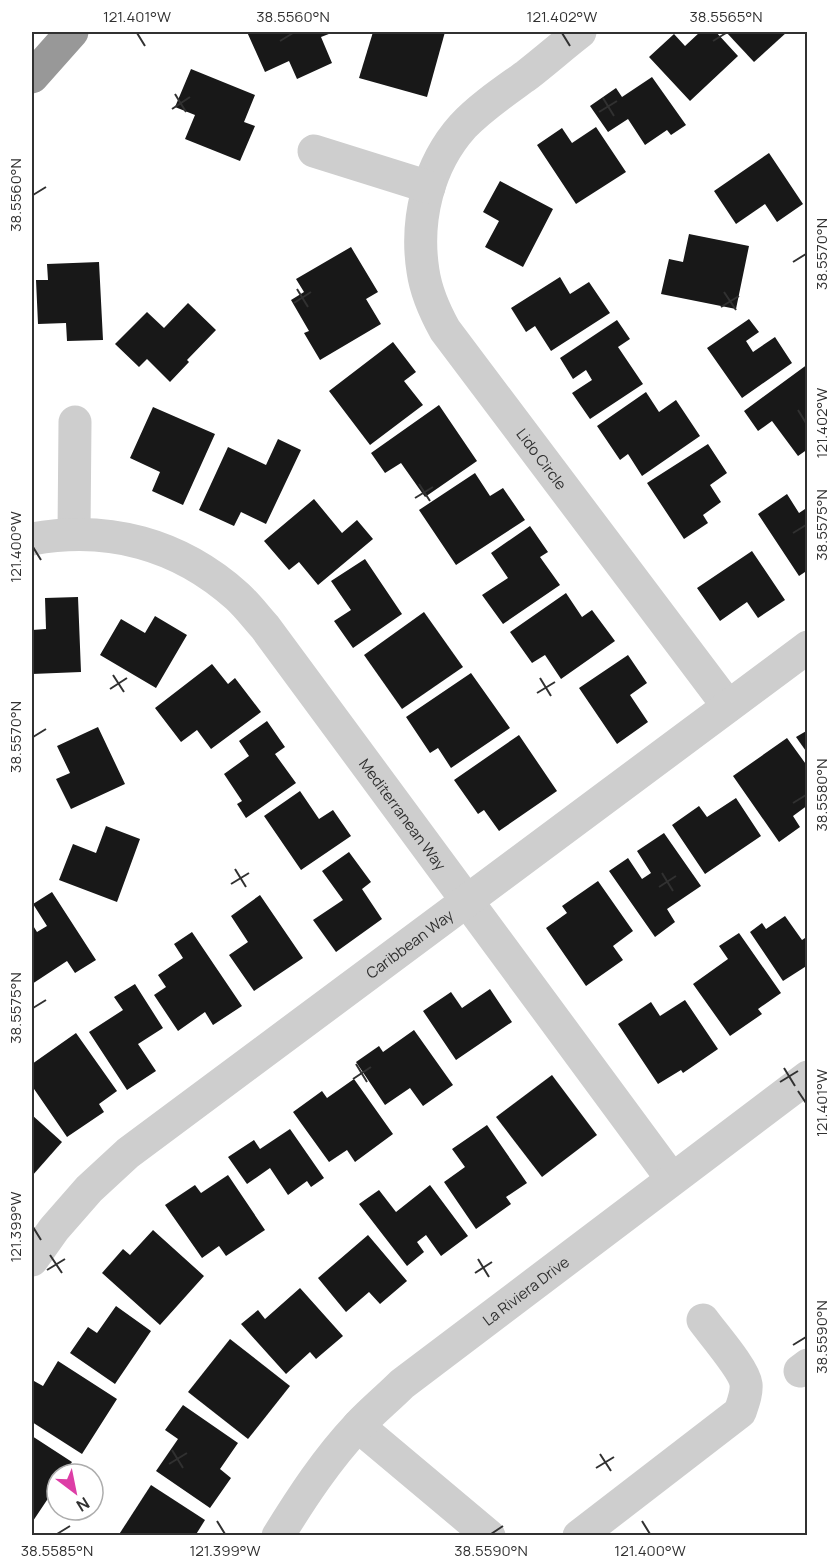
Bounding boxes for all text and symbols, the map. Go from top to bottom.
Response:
text: 121.401°W [103,6,171,27]
text: 38.5560°N [256,6,330,27]
text: 121.402°W [527,6,597,27]
text: 38.5565°N [689,6,763,27]
text: 38.5560°N [5,158,26,232]
text: 38.5570°N [811,218,832,290]
text: 121.402°W [811,388,832,458]
street label: Lido Circle [512,424,572,494]
text: 38.5575°N [811,489,832,561]
text: 121.400°W [5,511,26,583]
text: 38.5570°N [5,701,26,773]
street label: Mediterranean Way [355,754,451,874]
text: 38.5580°N [811,758,832,832]
street label: Caribbean Way [361,904,457,983]
text: 38.5575°N [5,972,26,1044]
text: 121.401°W [811,1069,832,1137]
text: 121.399°W [5,1191,26,1263]
street label: La Riviera Drive [478,1251,573,1330]
text: 38.5590°N [811,1300,832,1374]
north arrow [45,1462,105,1522]
text: N [72,1492,94,1517]
text: 38.5585°N [21,1540,93,1561]
text: 121.399°W [189,1540,261,1561]
text: 38.5590°N [454,1540,528,1561]
text: 121.400°W [614,1540,686,1561]

